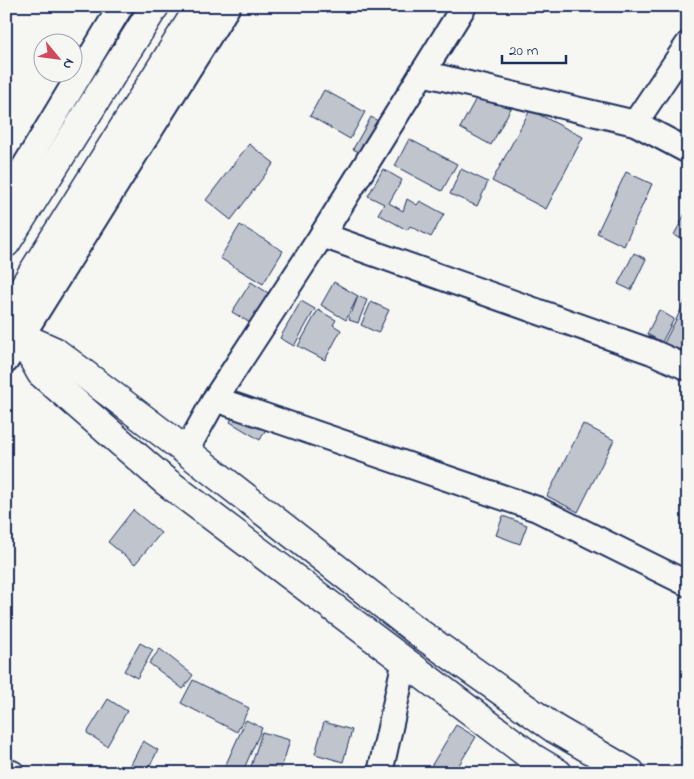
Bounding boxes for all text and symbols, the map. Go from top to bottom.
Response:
north arrow [32,32,82,82]
scale bar [502,32,565,64]
text: 20 m [509,40,539,62]
text: N [57,54,80,73]

